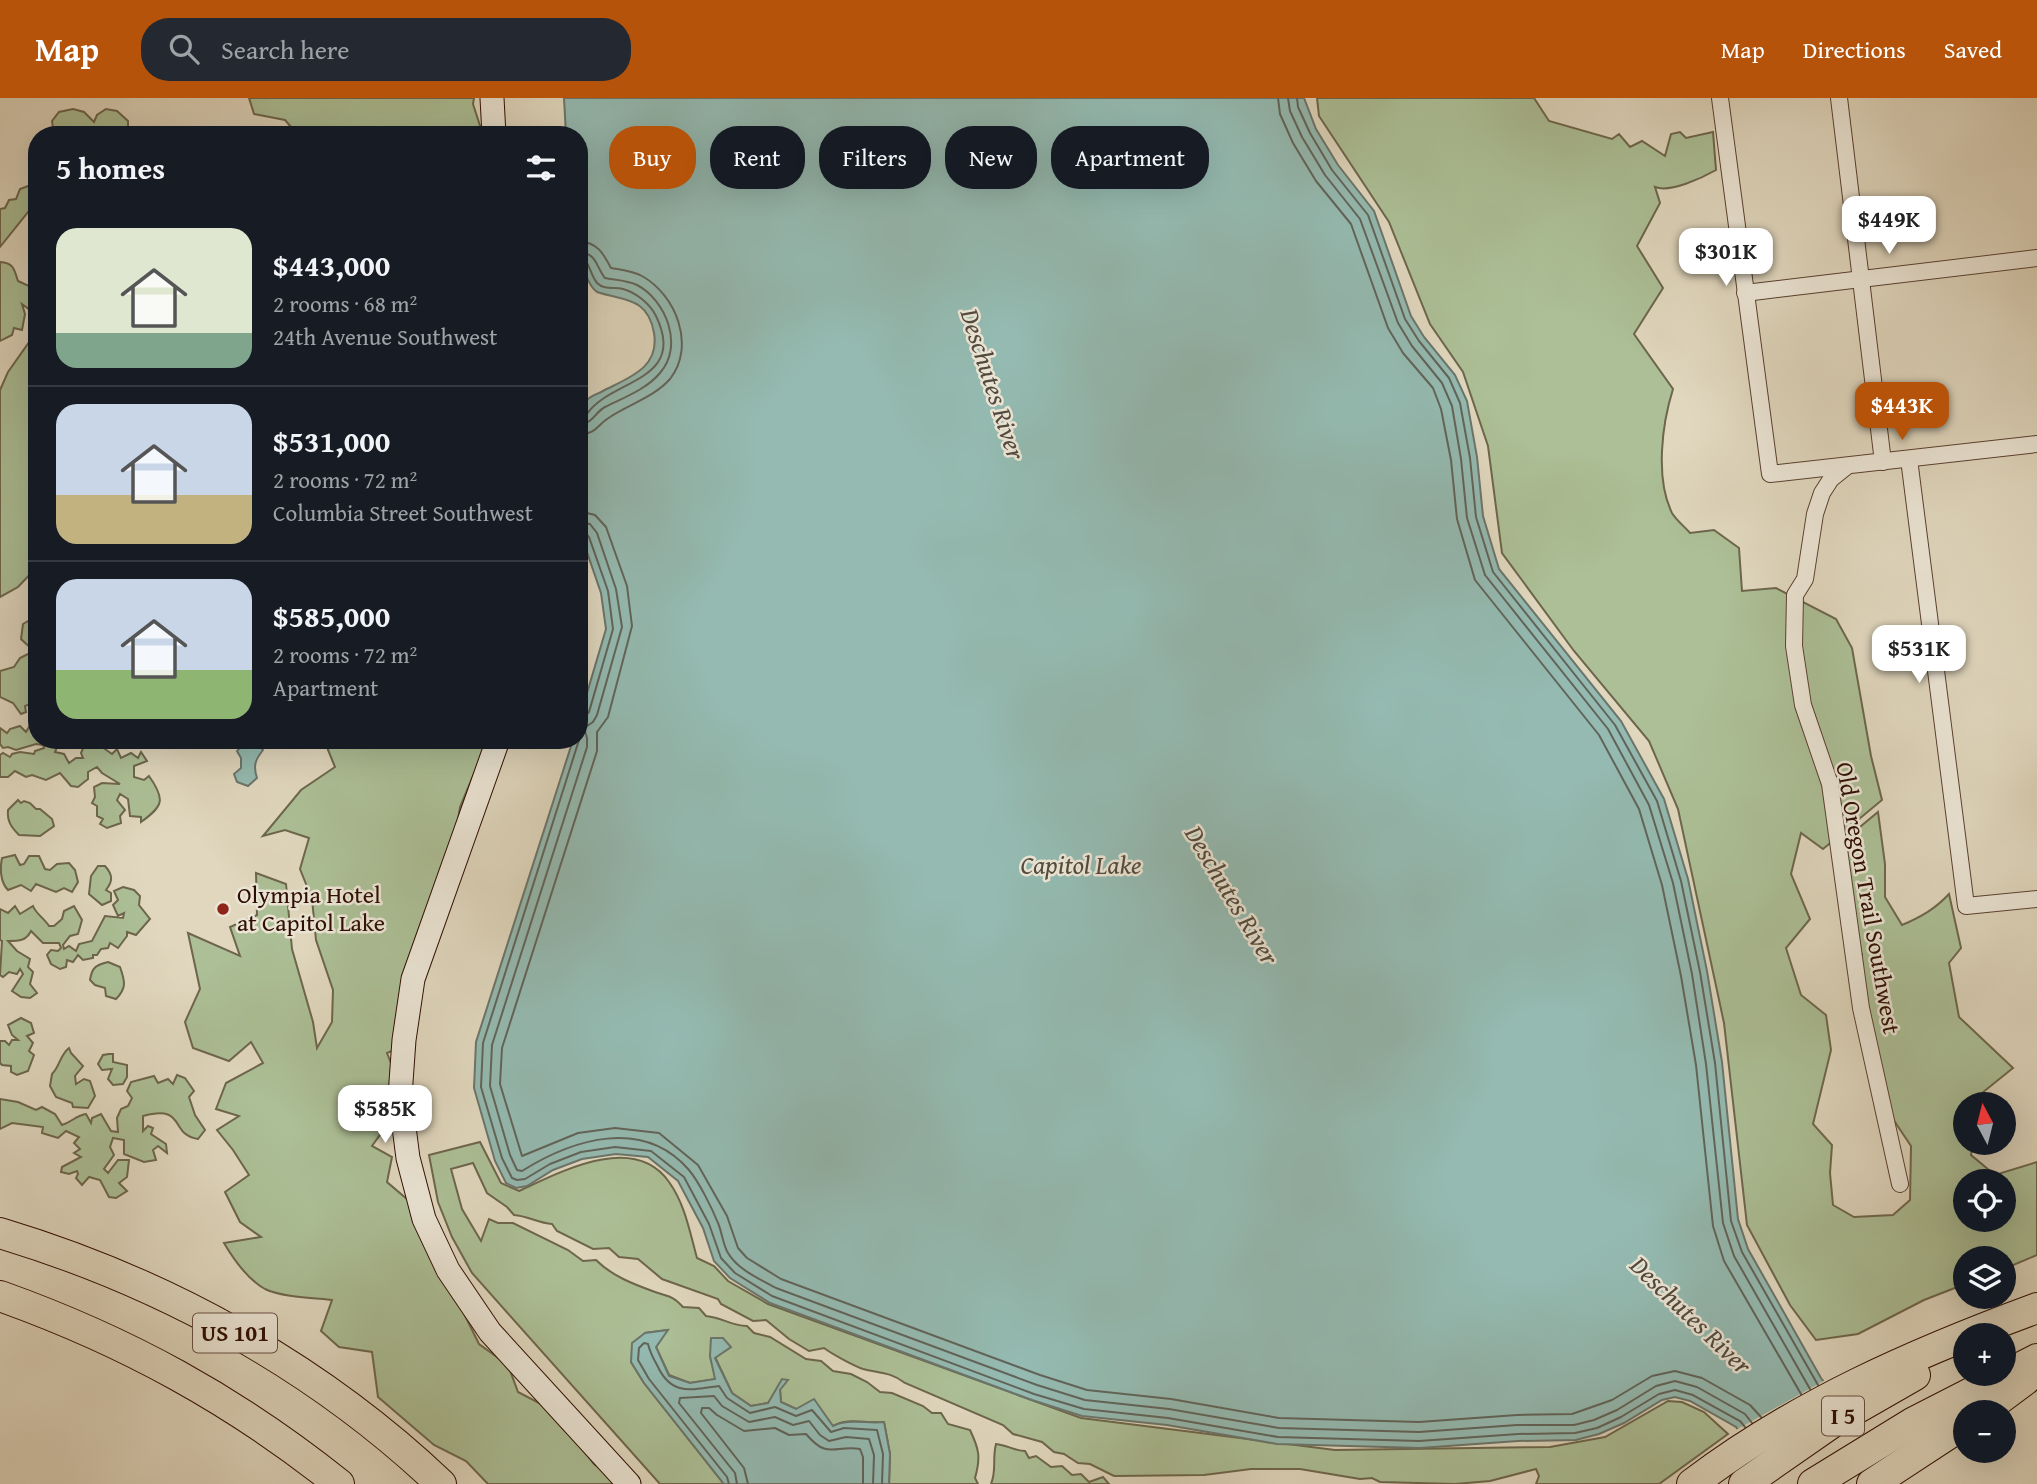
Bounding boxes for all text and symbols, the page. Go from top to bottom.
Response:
search box [141,18,631,81]
text: Map [35,25,99,73]
icon: search [165,30,203,68]
text: Search here [221,30,349,69]
text: Map [1721,32,1765,67]
text: Directions [1803,32,1906,67]
text: Saved [1944,32,2002,67]
chip: Buy [609,126,696,189]
chip: Rent [710,126,805,189]
chip: Filters [819,126,931,189]
chip: New [945,126,1037,189]
chip: Apartment [1051,126,1209,189]
text: 5 homes [56,146,165,190]
icon: filters [522,149,560,187]
pin: $449K [1840,197,1938,256]
text: $449K [1858,202,1920,235]
pin: $301K [1677,228,1775,288]
text: $301K [1695,234,1757,267]
text: $443,000 [273,243,390,287]
icon: home [112,256,196,340]
text: 2 rooms · 68 m² [273,287,417,320]
water label: Deschutes River [950,302,1037,466]
text: 24th Avenue Southwest [273,320,497,353]
pin: $443K [1853,382,1951,442]
text: $443K [1871,388,1933,421]
text: $531,000 [273,419,390,463]
icon: home [112,432,196,516]
text: 2 rooms · 72 m² [273,463,417,496]
text: Columbia Street Southwest [273,496,533,529]
text: $585,000 [273,594,390,638]
icon: home [112,607,196,691]
pin: $531K [1870,626,1968,685]
text: $531K [1888,631,1950,664]
text: 2 rooms · 72 m² [273,638,417,671]
text: Apartment [273,671,378,704]
street label: Old Oregon Trail Southwest [1827,759,1910,1037]
water label: Deschutes River [1175,817,1290,973]
water label: Capitol Lake [1020,845,1142,884]
place label: Olympia Hotel at Capitol Lake [237,877,385,940]
marker: Olympia Hotel at Capitol Lake [215,901,231,917]
pin: $585K [336,1086,434,1145]
text: $585K [354,1091,416,1124]
north arrow [1953,1092,2016,1155]
map controls [1953,1092,2016,1463]
button: locate [1953,1169,2016,1232]
water label: Deschutes River [1621,1246,1762,1384]
button: layers [1953,1246,2016,1309]
road number: US 101 [193,1314,277,1352]
button: + [1953,1323,2016,1386]
road number: I 5 [1822,1396,1864,1436]
button: − [1953,1400,2016,1463]

